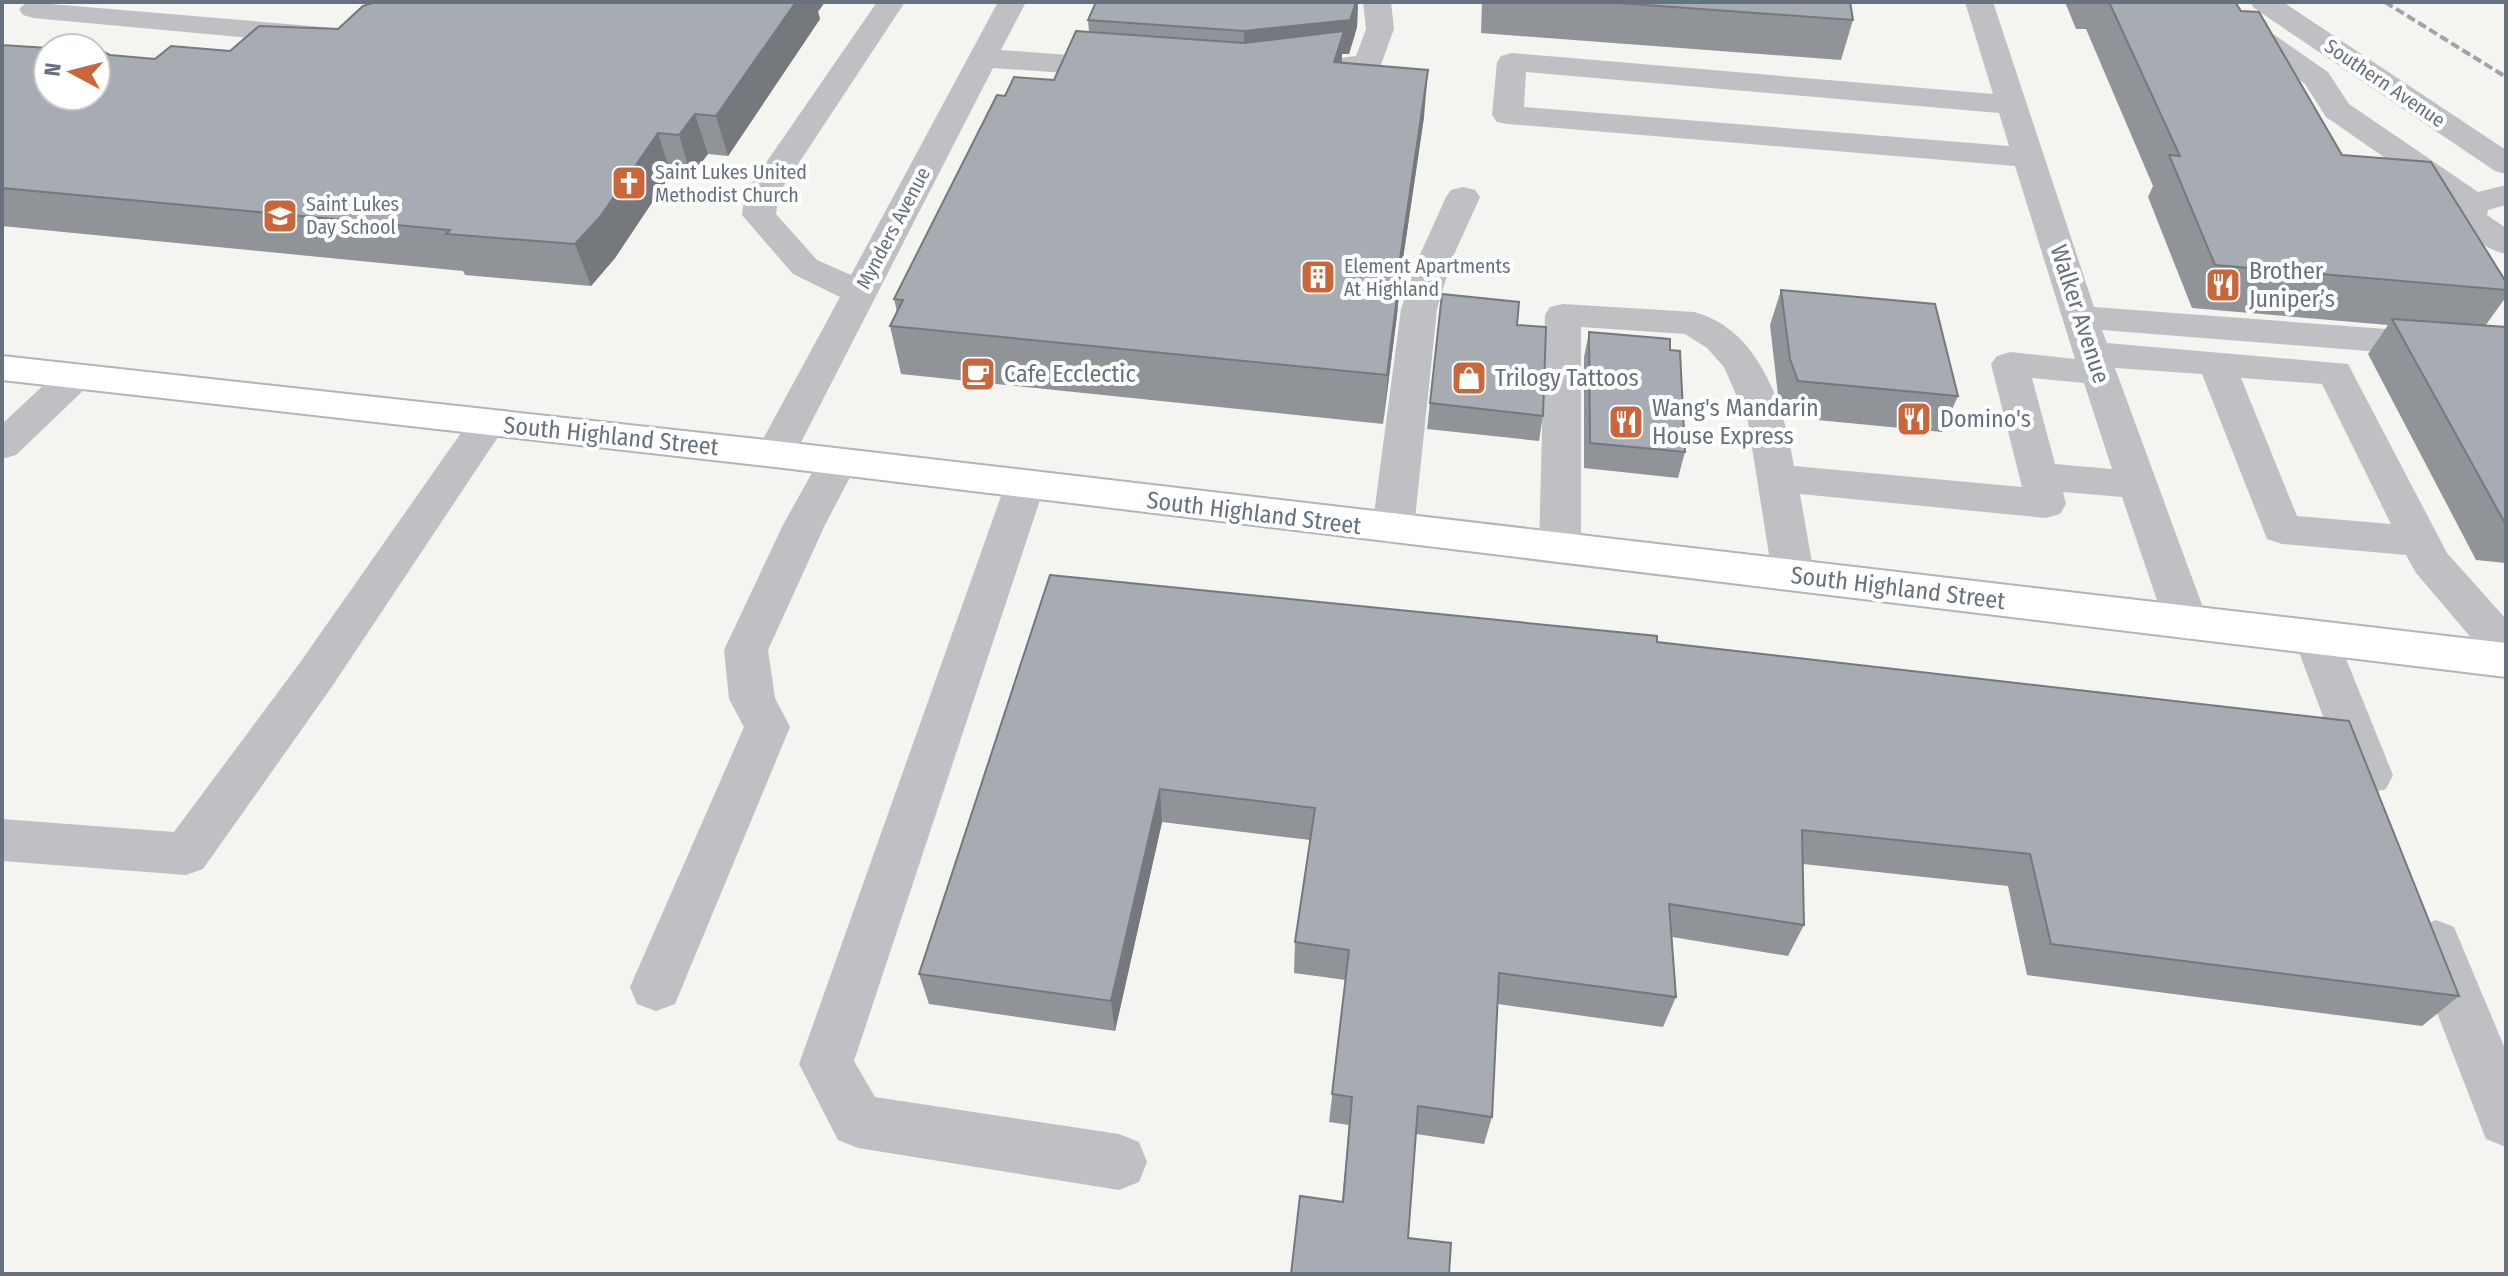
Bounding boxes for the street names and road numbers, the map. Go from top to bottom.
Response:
street label: Southern Avenue [2320,34,2450,132]
street label: Mynders Avenue [851,163,935,293]
street label: Walker Avenue [2044,241,2116,387]
street label: South Highland Street [502,411,720,461]
street label: South Highland Street [1145,486,1363,540]
street label: South Highland Street [1789,561,2007,615]

